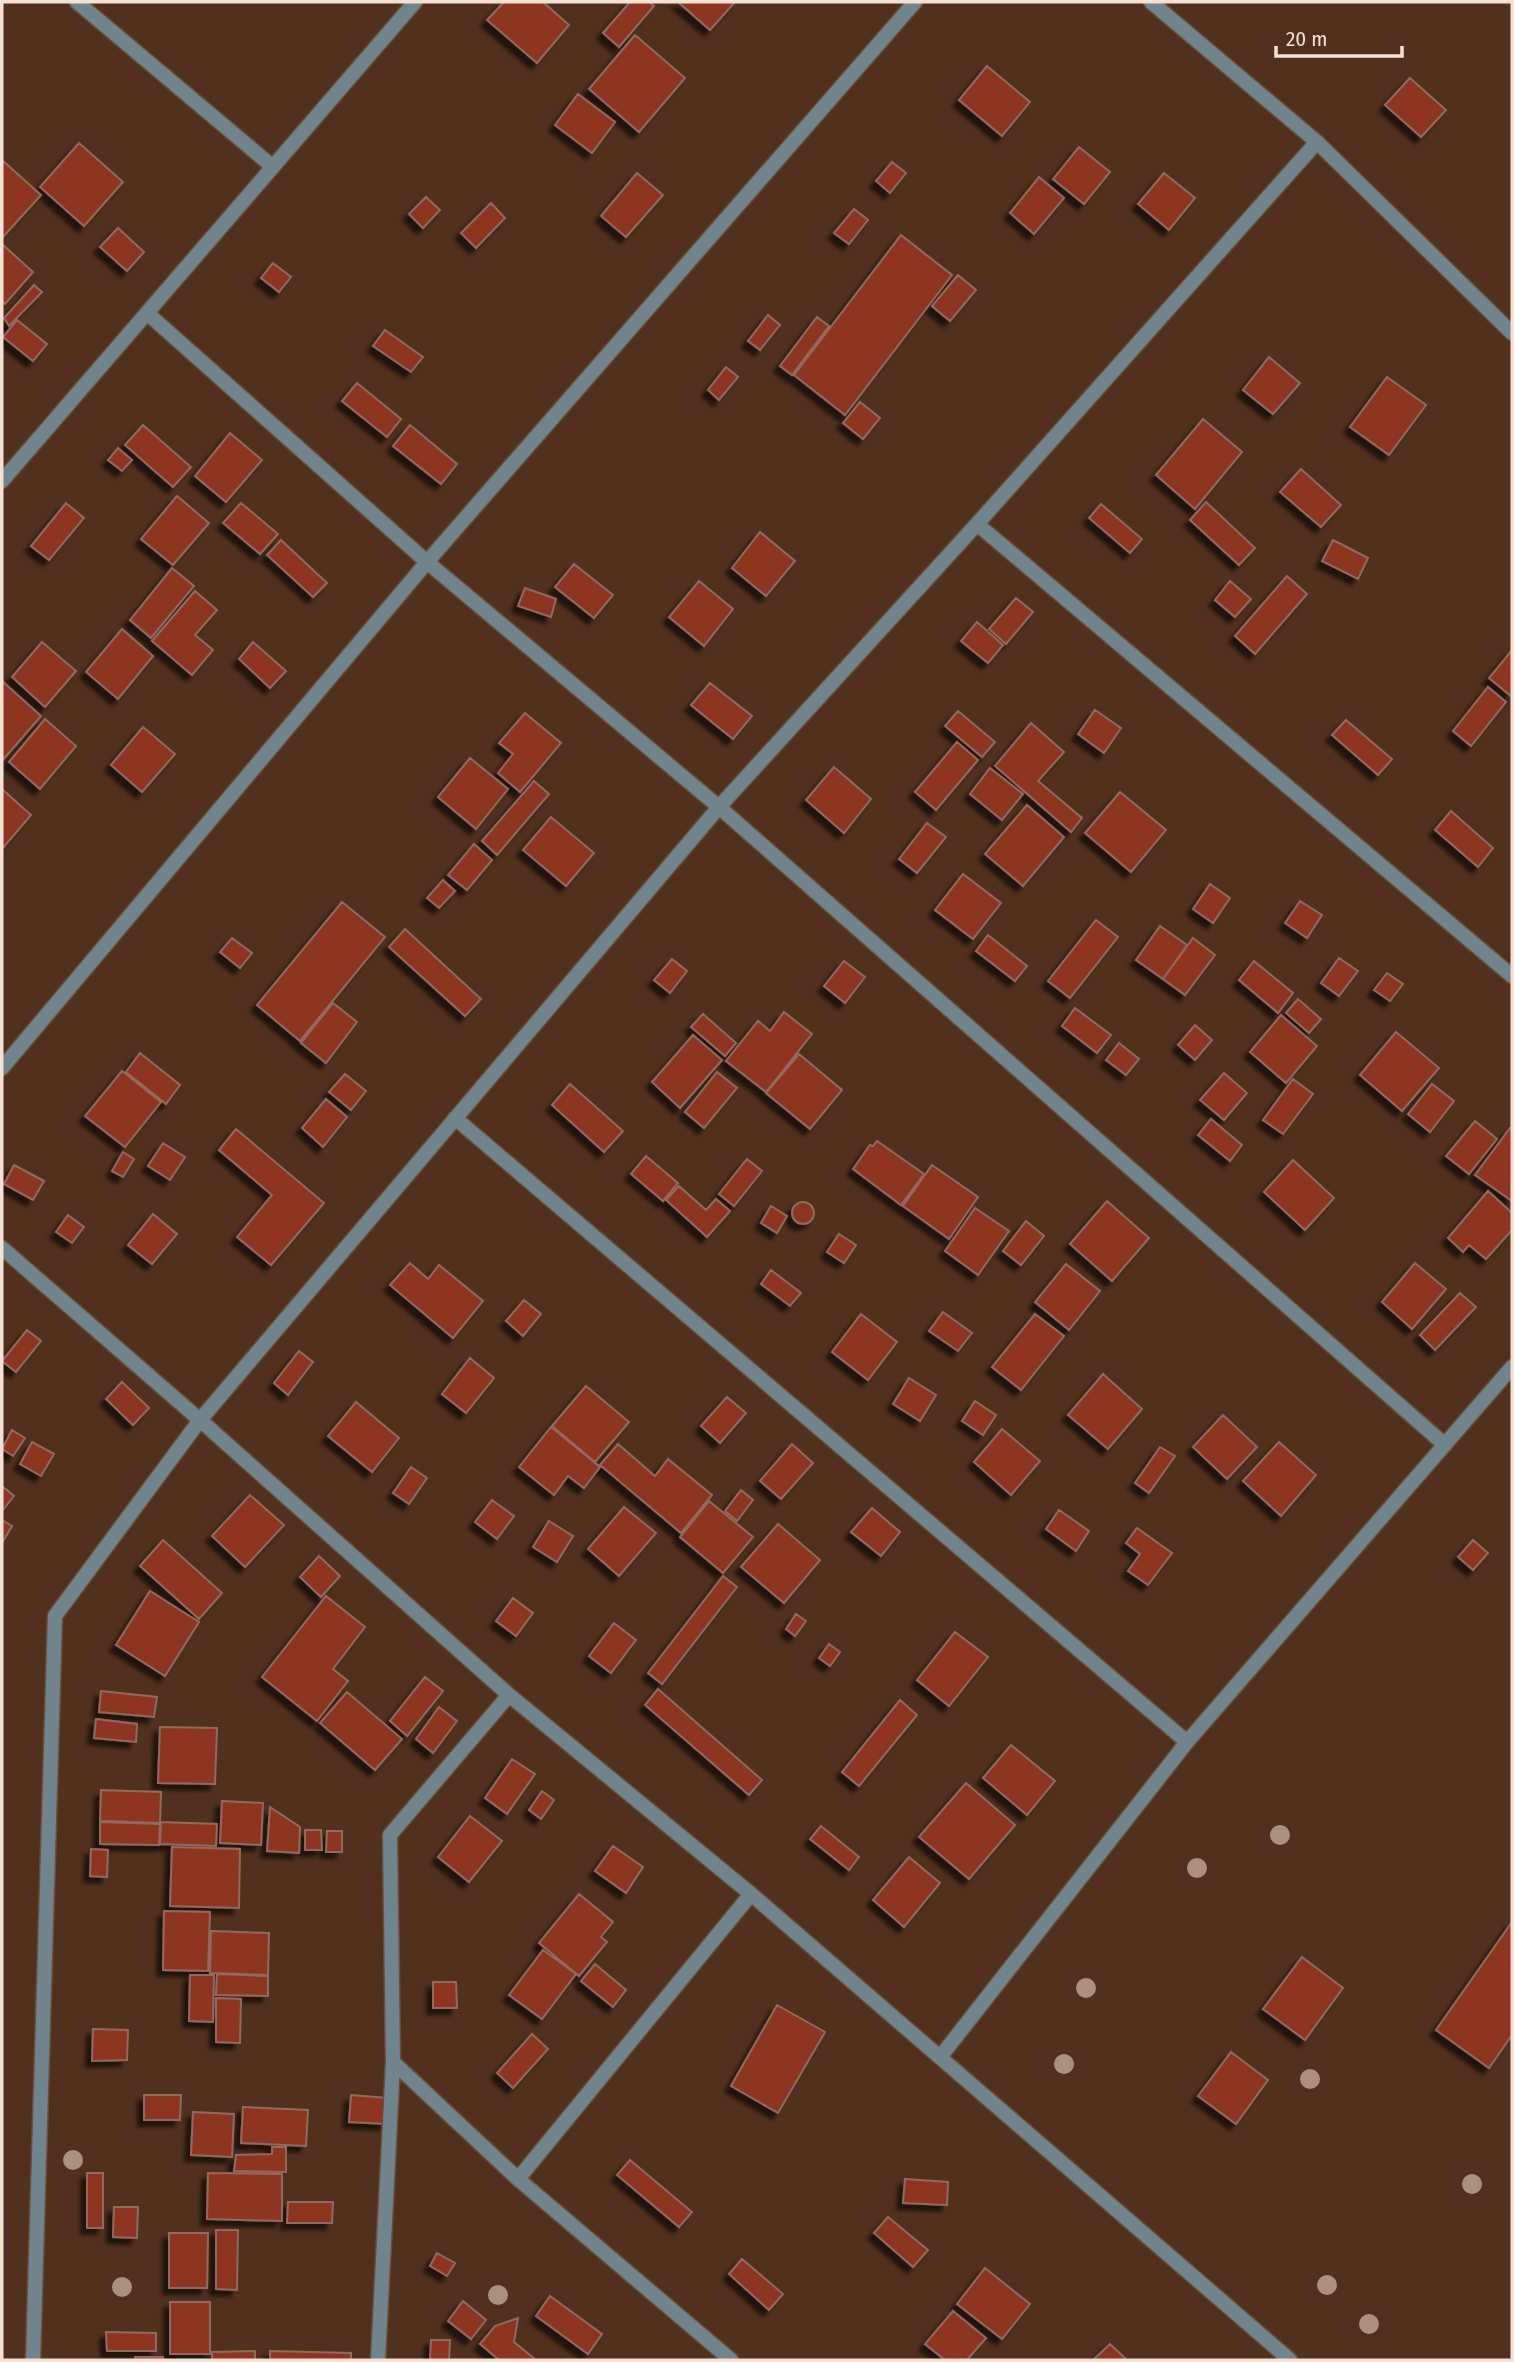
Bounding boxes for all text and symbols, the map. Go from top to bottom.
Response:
scale bar [1276,14,1402,58]
text: 20 m [1286,26,1327,52]

